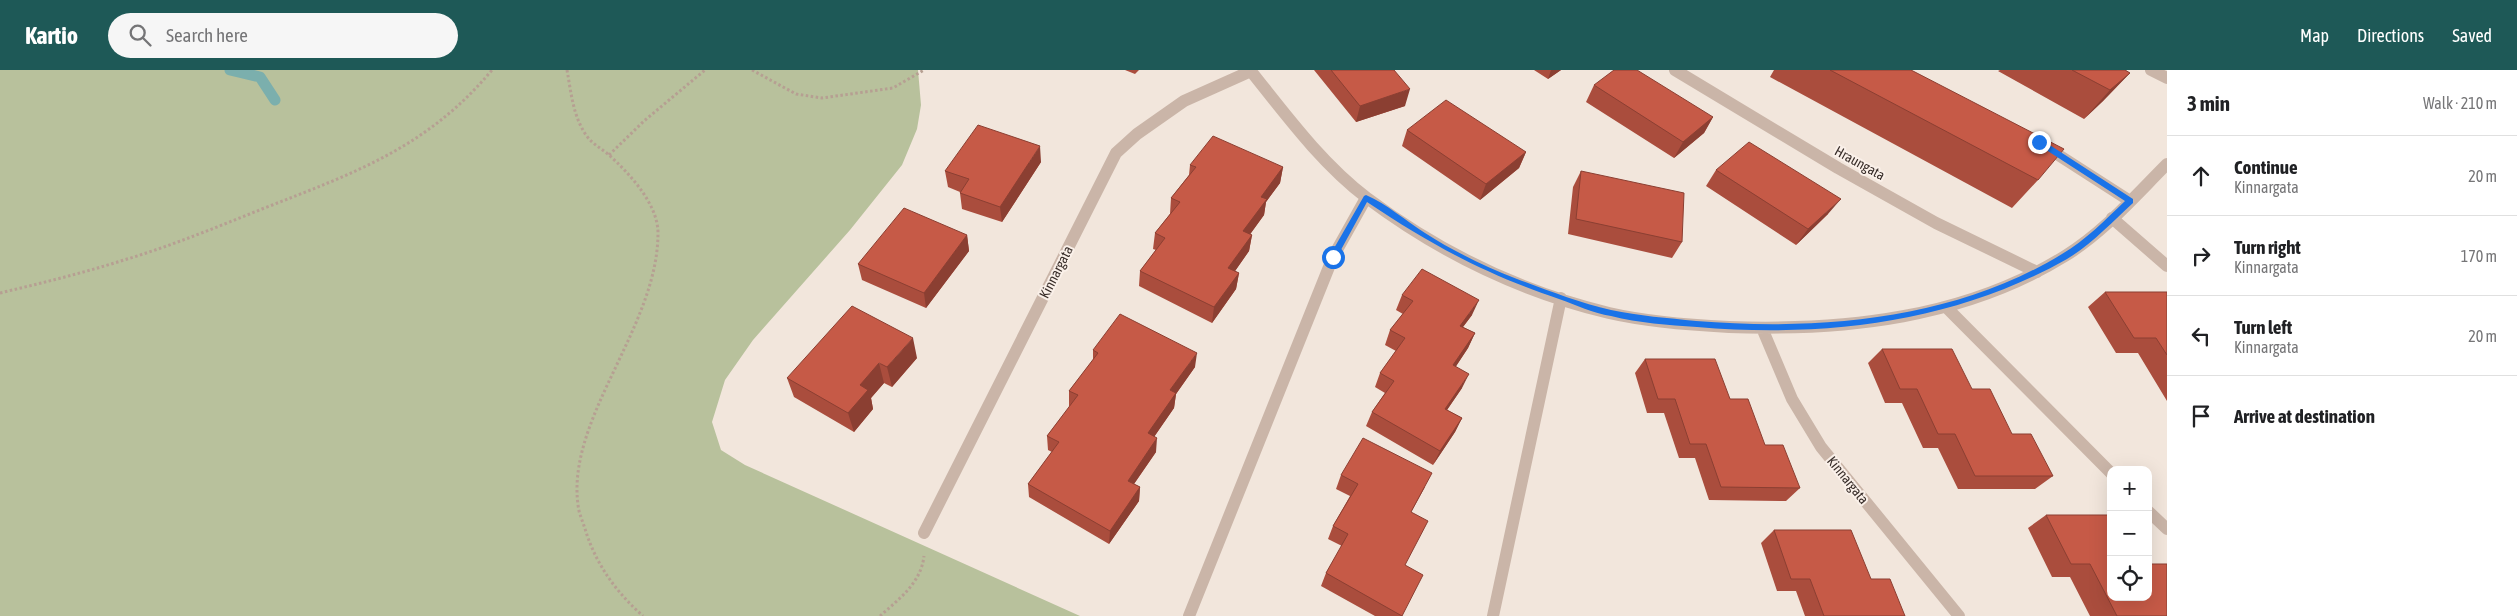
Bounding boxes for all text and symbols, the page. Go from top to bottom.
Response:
search box [108,13,458,58]
icon: search [126,21,154,49]
text: Kartio [25,22,78,49]
text: Search here [166,24,248,46]
text: Map [2300,25,2329,46]
text: Directions [2357,25,2424,46]
text: Saved [2452,25,2492,46]
text: 3 min [2187,91,2230,115]
text: Walk · 210 m [2423,94,2497,112]
route end [2028,131,2051,154]
street label: Hraungata [1832,143,1888,183]
text: Continue [2234,156,2298,178]
icon: ahead [2187,162,2215,190]
text: 20 m [2468,167,2497,185]
text: Kinnargata [2234,178,2299,196]
text: Turn right [2234,236,2301,258]
icon: right [2187,242,2215,270]
street label: Kinnargata [1036,243,1076,301]
route start [1322,246,1345,269]
text: 170 m [2461,247,2497,265]
text: Kinnargata [2234,258,2299,276]
text: Turn left [2234,316,2292,338]
icon: left [2187,322,2215,350]
text: 20 m [2468,327,2497,345]
text: Kinnargata [2234,338,2299,356]
icon: arrive [2187,402,2215,430]
text: Arrive at destination [2234,405,2375,427]
street label: Kinnargata [1824,453,1872,507]
map controls [2107,466,2152,601]
button: + [2107,466,2152,511]
button: − [2107,511,2152,556]
button: locate [2107,556,2152,601]

